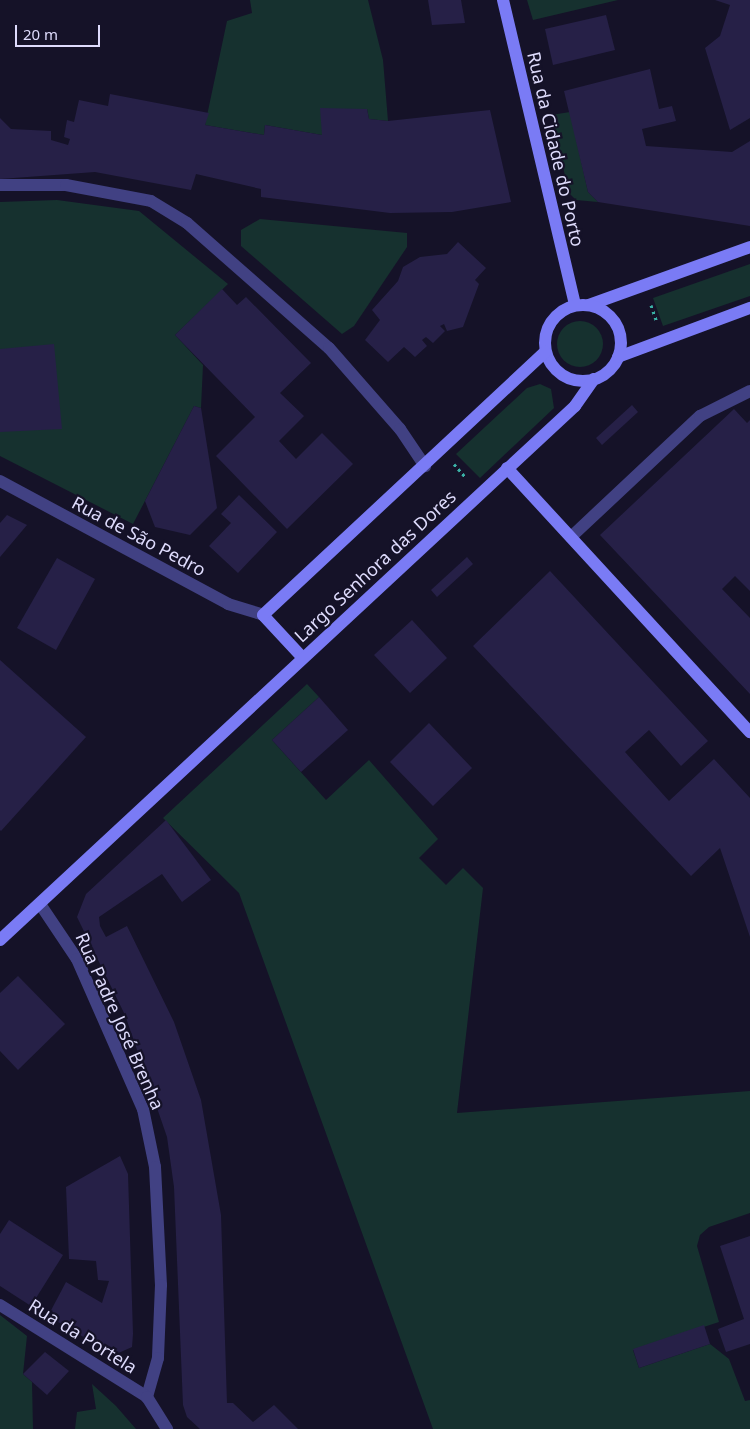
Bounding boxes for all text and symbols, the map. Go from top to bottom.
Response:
scale bar [18,15,102,47]
text: 20 m [23,24,58,44]
street label: Rua da Cidade do Porto [523,49,589,249]
street label: Largo Senhora das Dores [290,486,460,646]
street label: Rua de São Pedro [68,492,210,580]
street label: Rua Padre José Brenha [71,929,169,1113]
street label: Rua da Portela [25,1294,141,1378]

